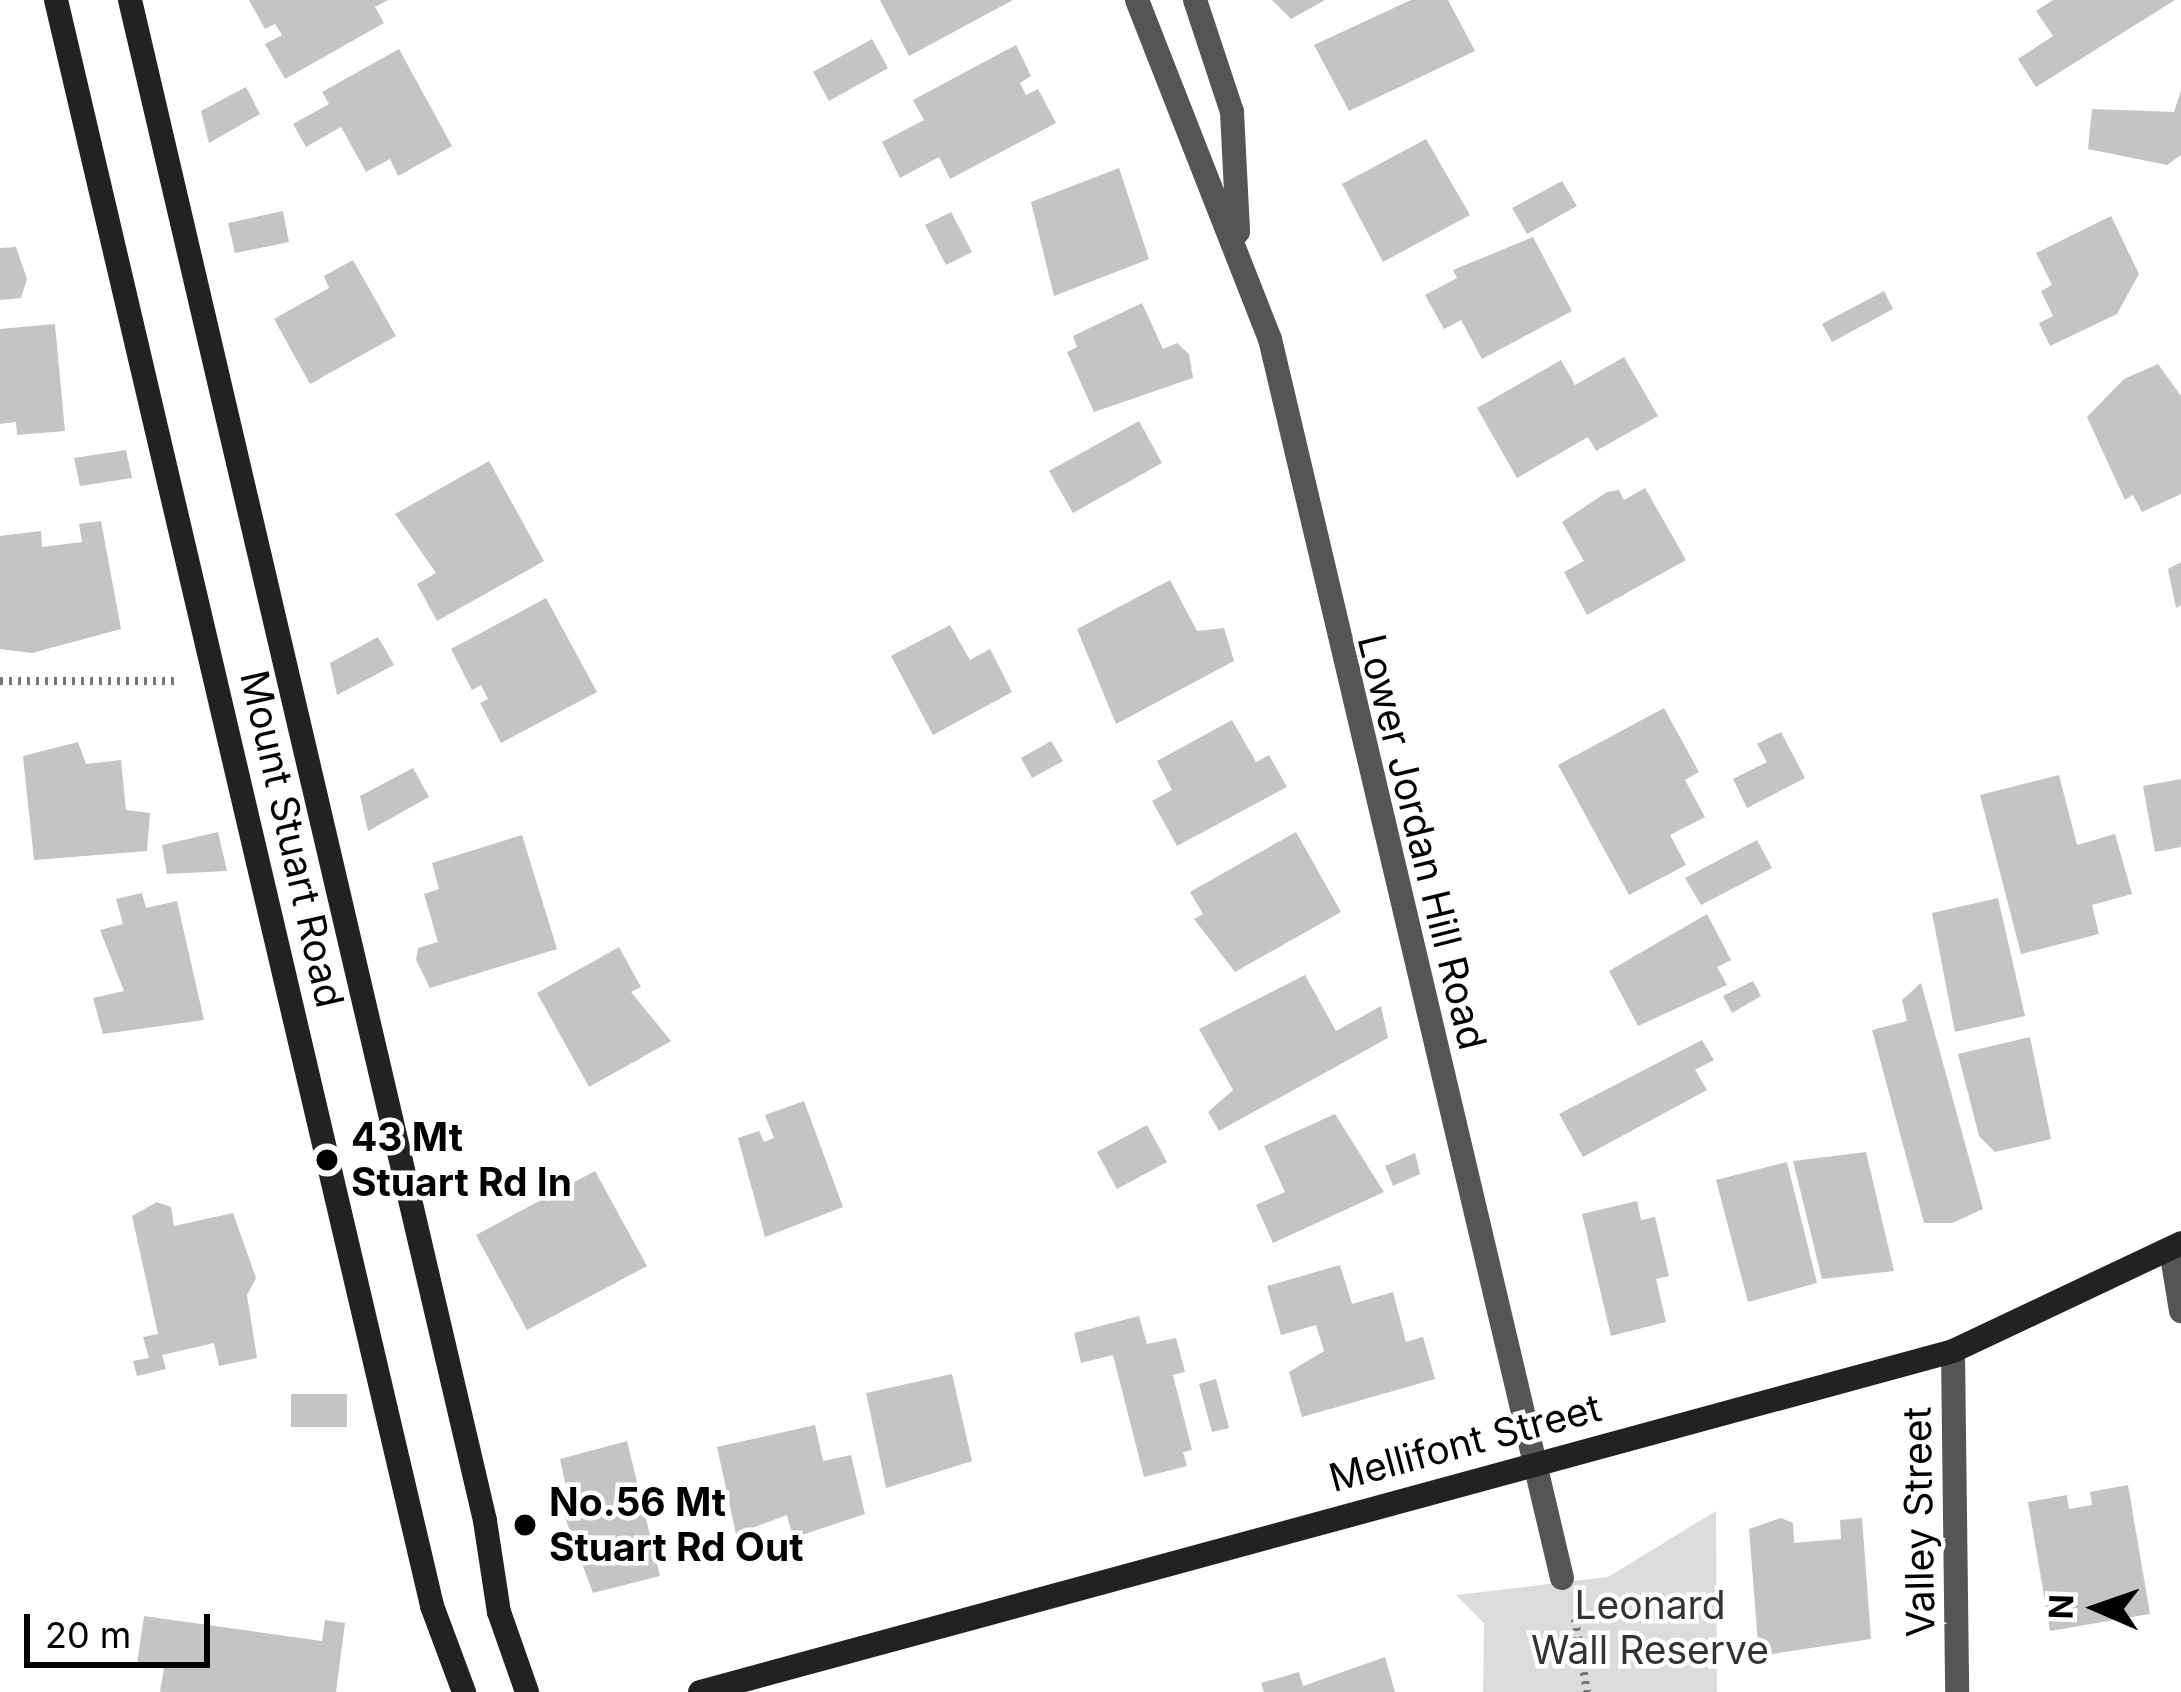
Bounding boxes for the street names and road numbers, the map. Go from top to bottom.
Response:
street label: Lower Jordan Hill Road [1348,630,1496,1054]
street label: Mount Stuart Road [230,666,354,1012]
street label: Mellifont Street [1324,1384,1606,1502]
street label: Valley Street [1894,1406,1944,1638]

